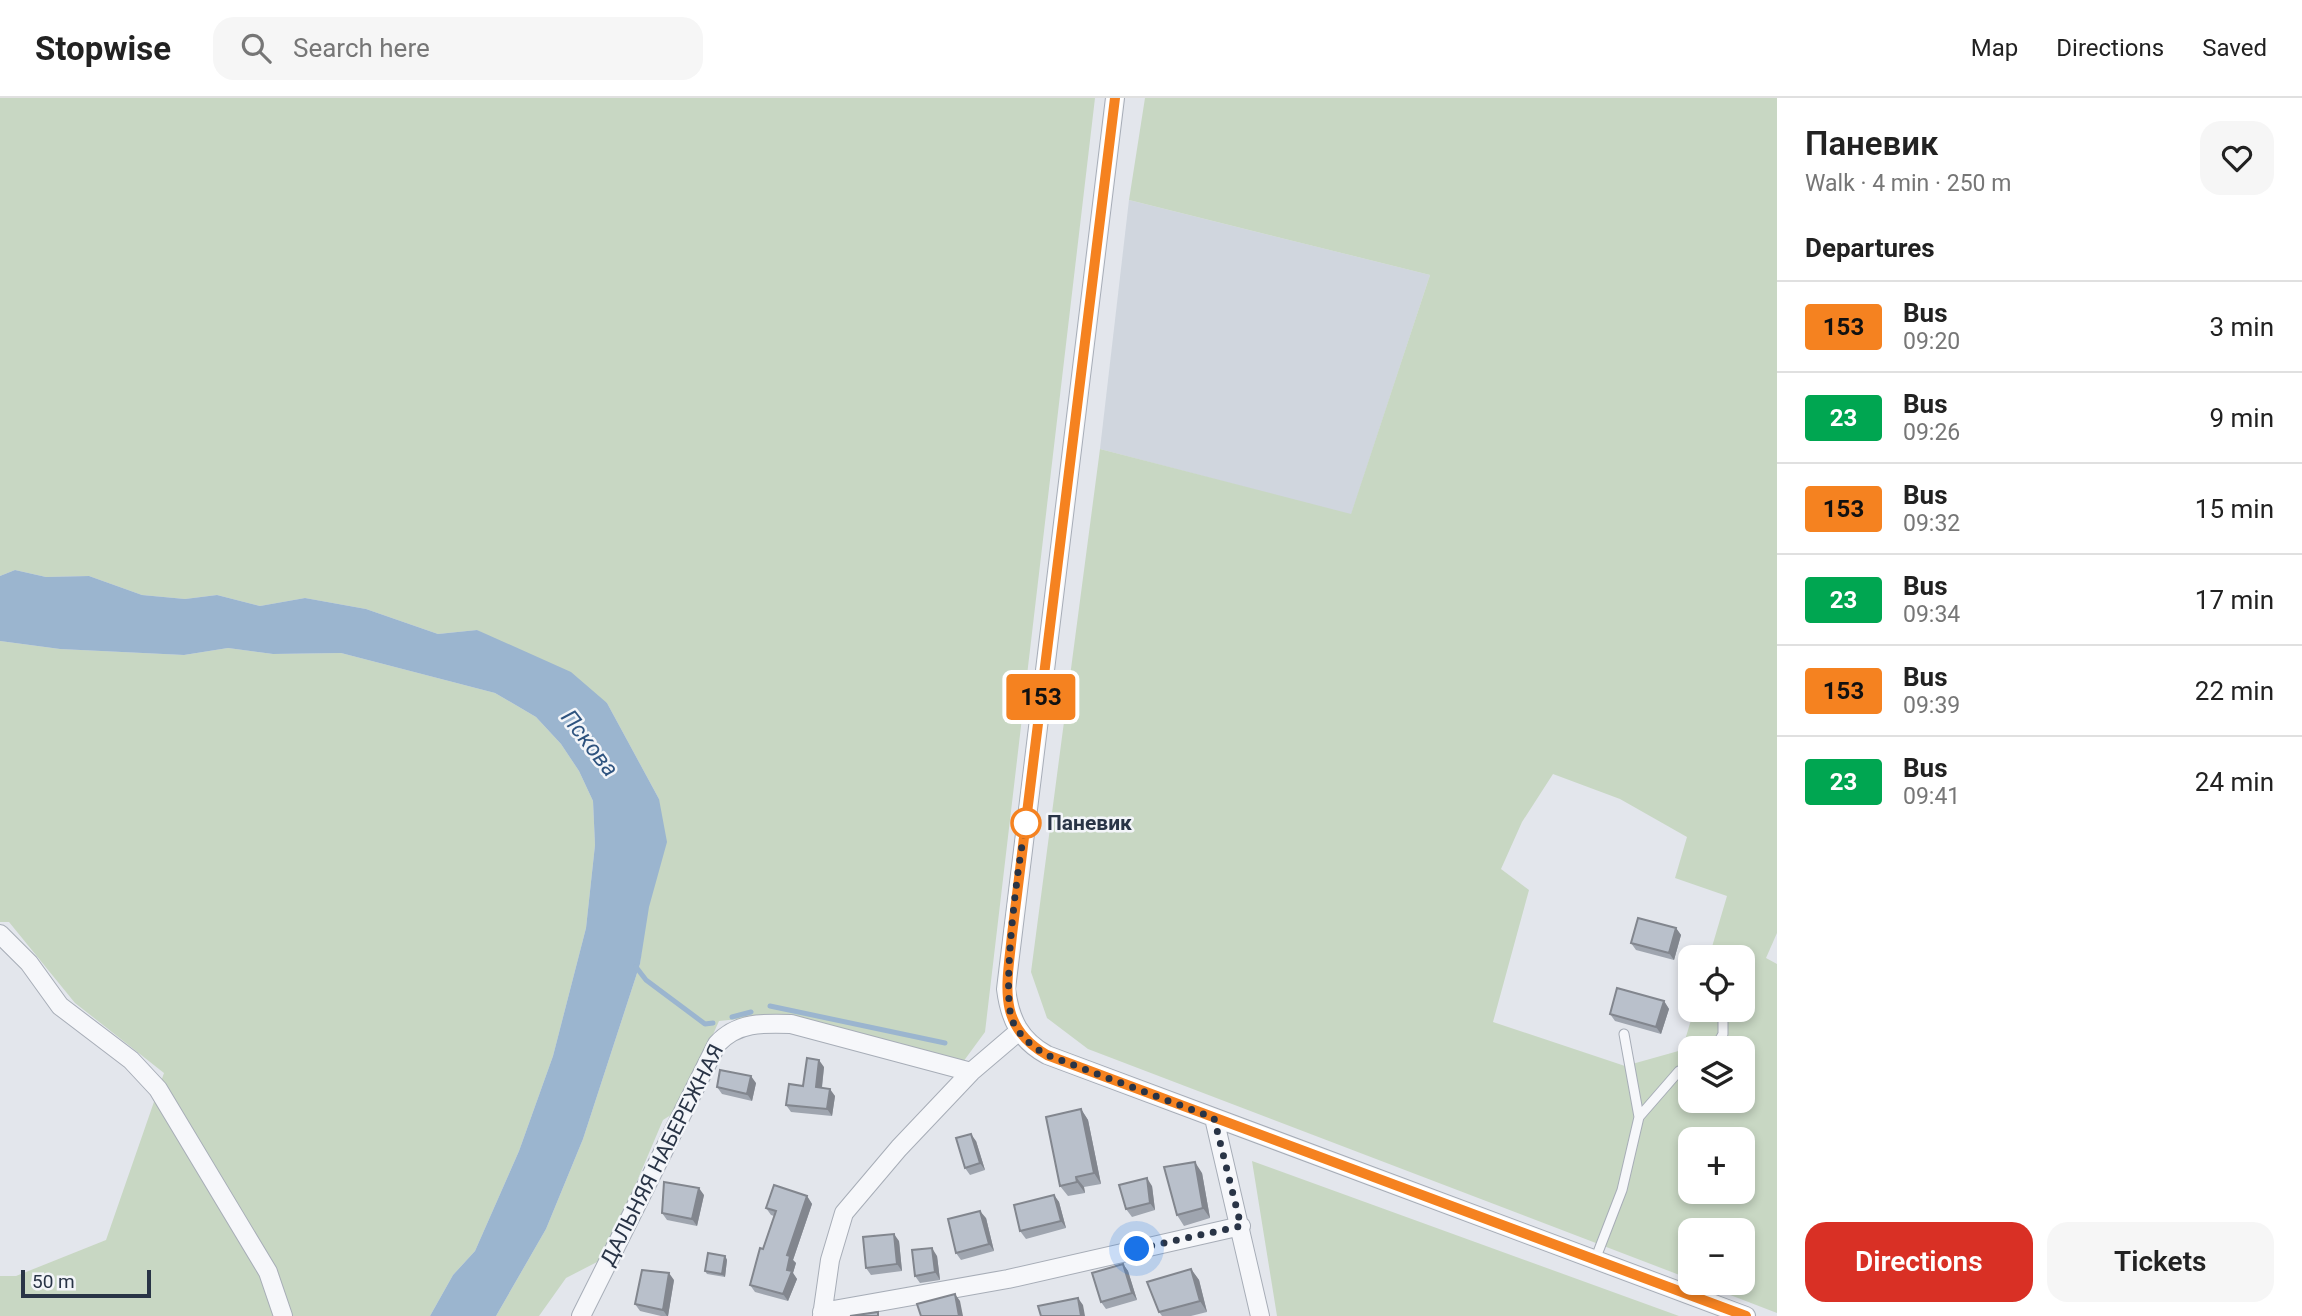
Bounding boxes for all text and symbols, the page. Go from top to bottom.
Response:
search box [213,17,703,80]
text: Stopwise [35,29,171,68]
icon: search [237,29,275,67]
text: Search here [293,33,430,63]
text: Map [1971,34,2018,62]
text: Directions [2056,34,2164,62]
text: Saved [2202,34,2267,62]
button: heart [2200,121,2274,195]
text: Паневик [1805,124,1938,163]
text: Walk · 4 min · 250 m [1805,170,2011,197]
text: Departures [1805,233,1935,263]
text: Bus [1903,298,1948,328]
text: 3 min [2209,312,2274,342]
text: 153 [1823,313,1864,341]
text: 09:20 [1903,328,1960,355]
text: Bus [1903,389,1948,419]
text: 9 min [2209,403,2274,433]
text: 23 [1830,404,1857,432]
text: 09:26 [1903,419,1960,446]
text: Bus [1903,480,1948,510]
text: 15 min [2195,494,2274,524]
text: 153 [1823,495,1864,523]
text: 09:32 [1903,510,1960,537]
text: Bus [1903,571,1948,601]
text: 17 min [2195,585,2274,615]
text: 23 [1830,586,1857,614]
text: 09:34 [1903,601,1960,628]
text: Bus [1903,662,1948,692]
line badge: 153 [1001,674,1081,720]
text: 22 min [2195,676,2274,706]
text: 153 [1823,677,1864,705]
text: 153 [1020,683,1062,711]
text: 09:39 [1903,692,1960,719]
water label: Пскова [555,705,624,782]
text: Bus [1903,753,1948,783]
text: 24 min [2195,767,2274,797]
text: 23 [1830,768,1857,796]
text: 09:41 [1903,783,1960,810]
marker: Паневик [1011,808,1041,838]
place label: Паневик [1047,811,1132,835]
map controls [1678,945,1755,1295]
button: locate [1678,945,1755,1022]
button: layers [1678,1036,1755,1113]
street label: ДАЛЬНЯЯ НАБЕРЕЖНАЯ [596,1040,728,1270]
button: + [1678,1127,1755,1204]
button: − [1678,1218,1755,1295]
button: Directions [1805,1222,2033,1302]
button: Tickets [2047,1222,2274,1302]
your location [1119,1231,1154,1266]
scale bar [21,1267,150,1299]
text: 50 m [32,1270,75,1293]

